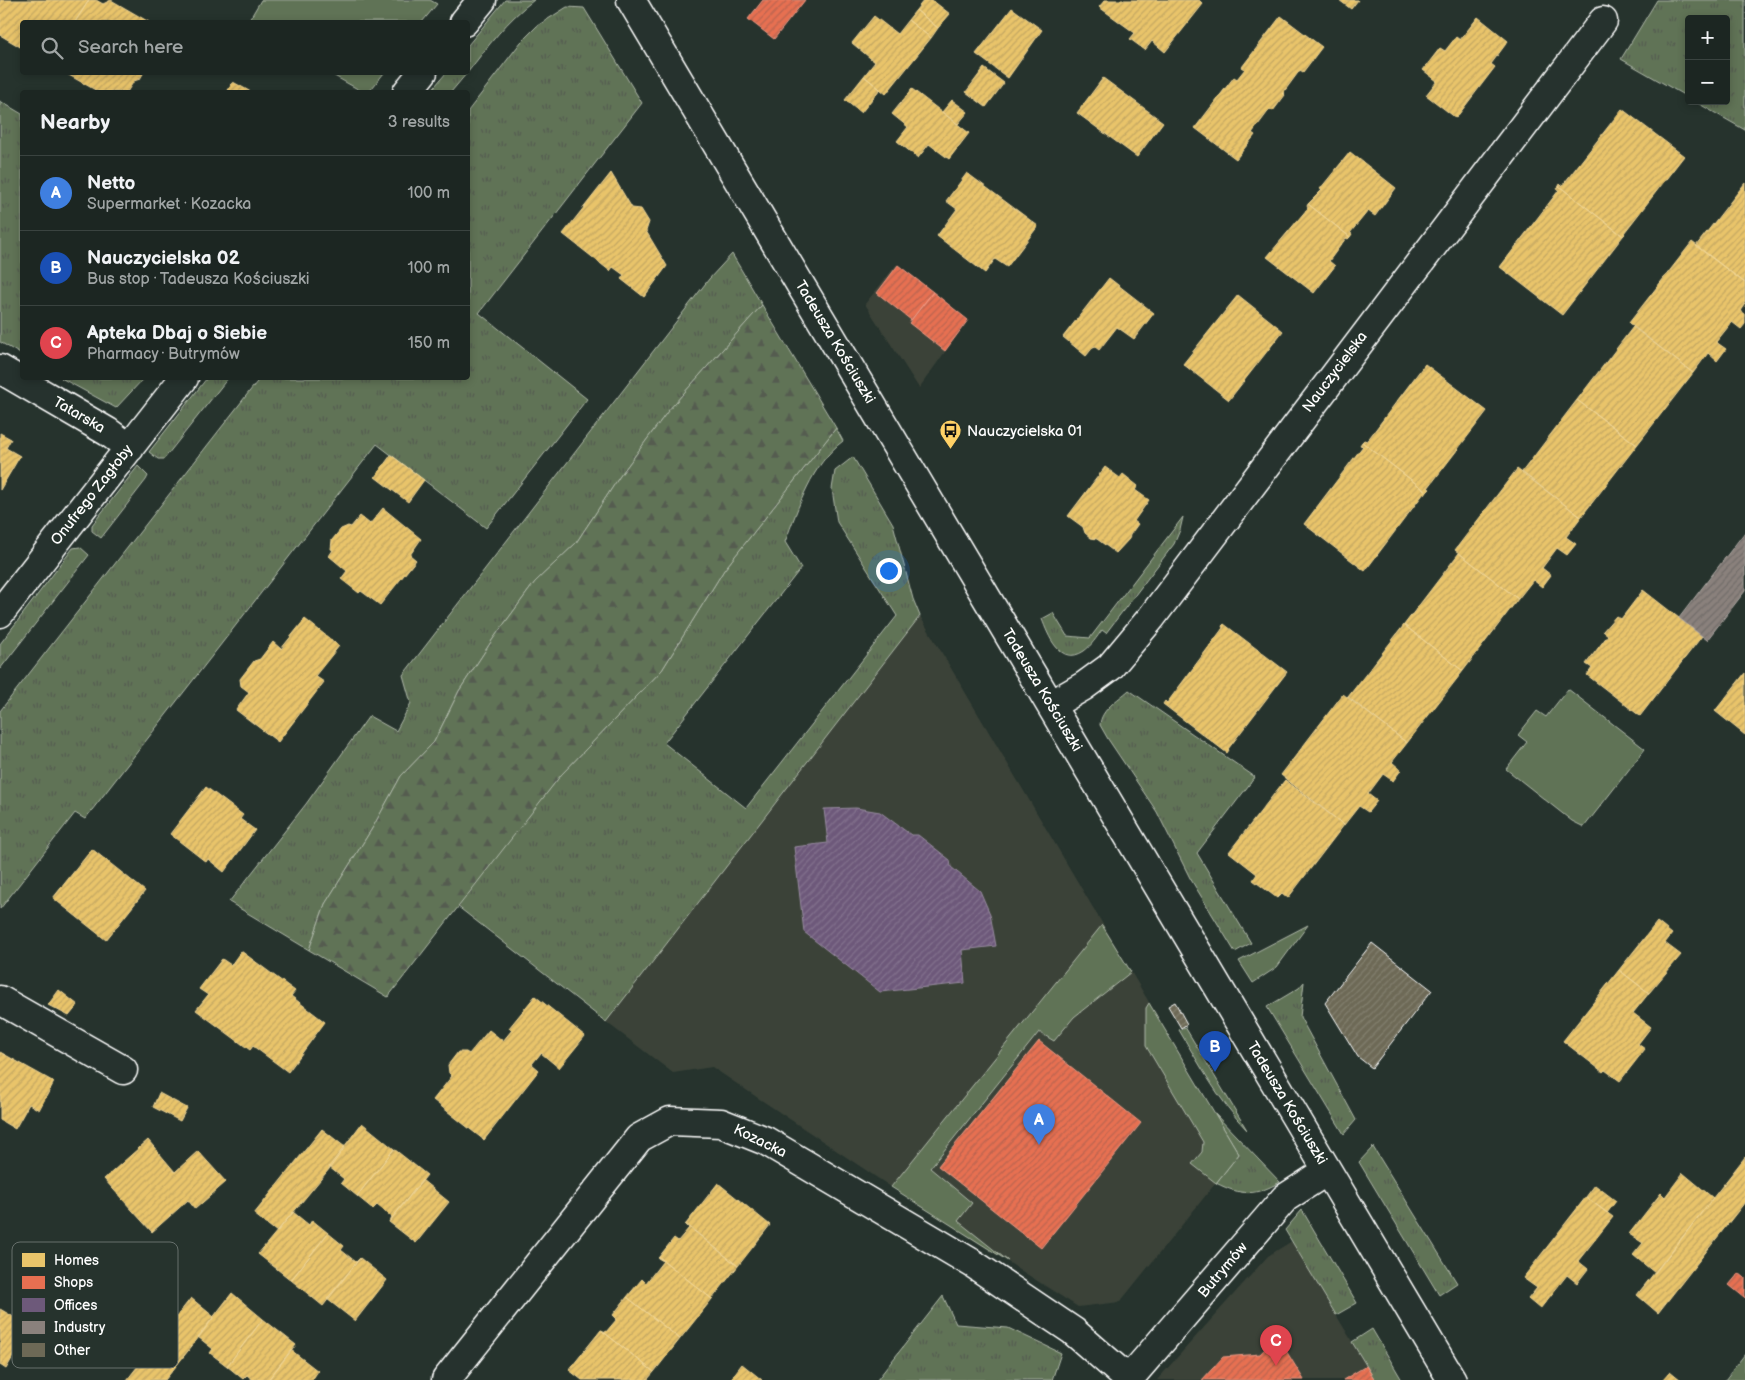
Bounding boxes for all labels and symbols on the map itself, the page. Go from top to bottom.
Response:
street label: Tadeusza Kościuszki [791,277,879,407]
street label: Nauczycielska [1298,328,1372,416]
street label: Tatarska [50,393,108,437]
bus stop icon: Nauczycielska 01 [939,419,963,450]
place label: Nauczycielska 01 [967,422,1082,441]
street label: Onufrego Zagłoby [47,441,137,549]
your location [876,558,902,584]
street label: Tadeusza Kościuszki [998,625,1086,755]
pin: B [1199,1031,1231,1072]
street label: Tadeusza Kościuszki [1243,1038,1331,1168]
pin: A [1023,1104,1055,1145]
street label: Kozacka [730,1120,790,1162]
street label: Butrymów [1194,1238,1252,1302]
legend [12,1242,178,1368]
text: Homes [54,1252,99,1269]
text: Shops [54,1274,93,1291]
text: Offices [54,1297,97,1314]
text: Industry [54,1319,106,1336]
pin: C [1260,1325,1292,1366]
text: Other [54,1342,91,1359]

